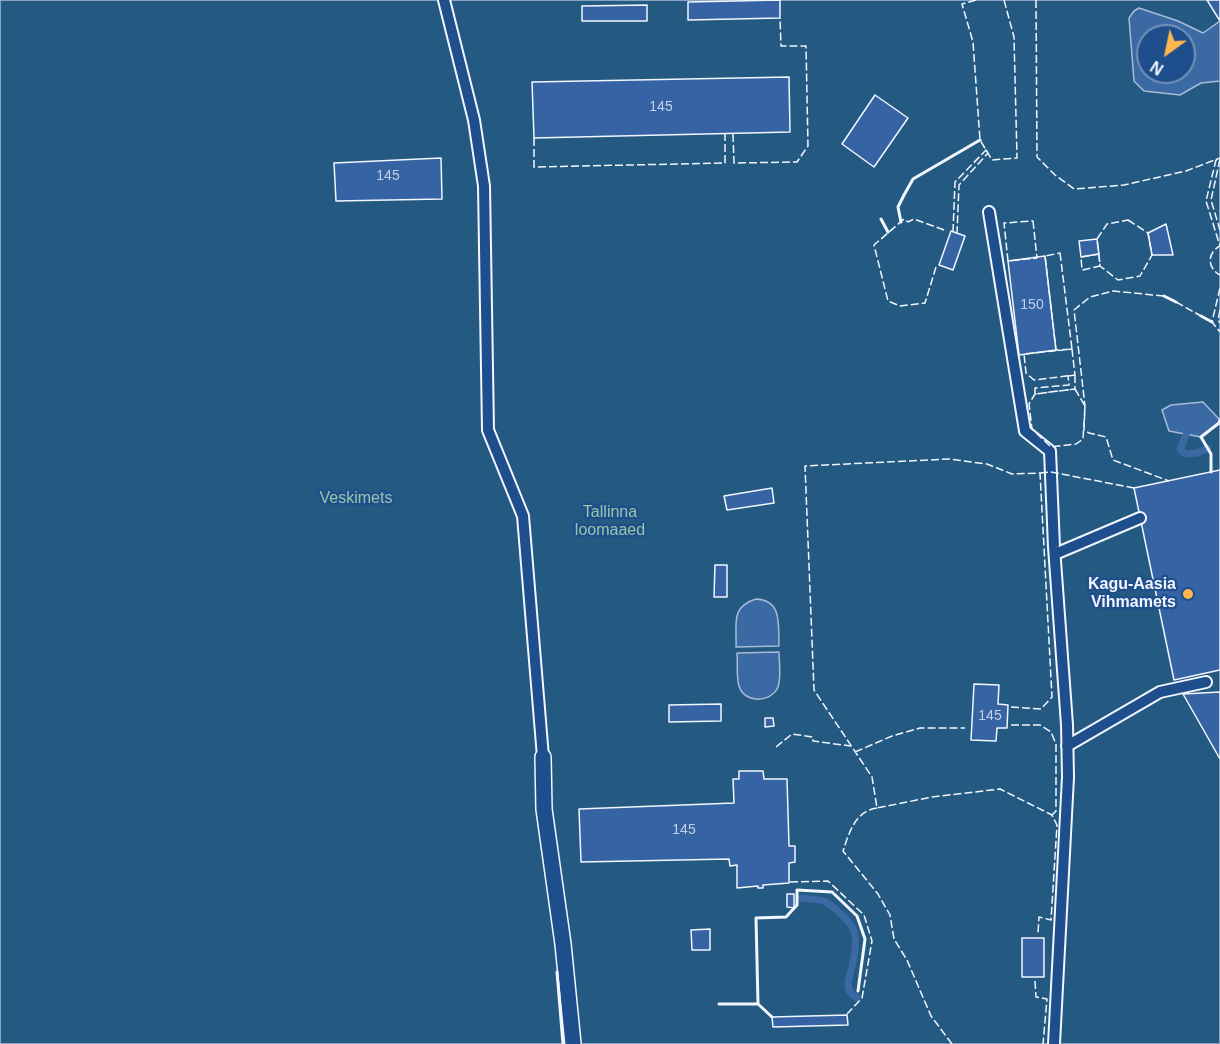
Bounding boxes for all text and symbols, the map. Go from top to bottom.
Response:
north arrow [1136,24,1196,84]
text: N [1148,58,1166,78]
house number: 145 [649,99,673,115]
house number: 145 [376,168,400,184]
house number: 150 [1020,297,1044,313]
park label: Veskimets [320,489,392,509]
park label: Tallinna loomaaed [575,503,645,541]
place label: Kagu-Aasia Vihmamets [1088,575,1176,613]
marker: Kagu-Aasia Vihmamets [1181,587,1195,601]
house number: 145 [978,708,1002,724]
house number: 145 [672,822,696,838]

